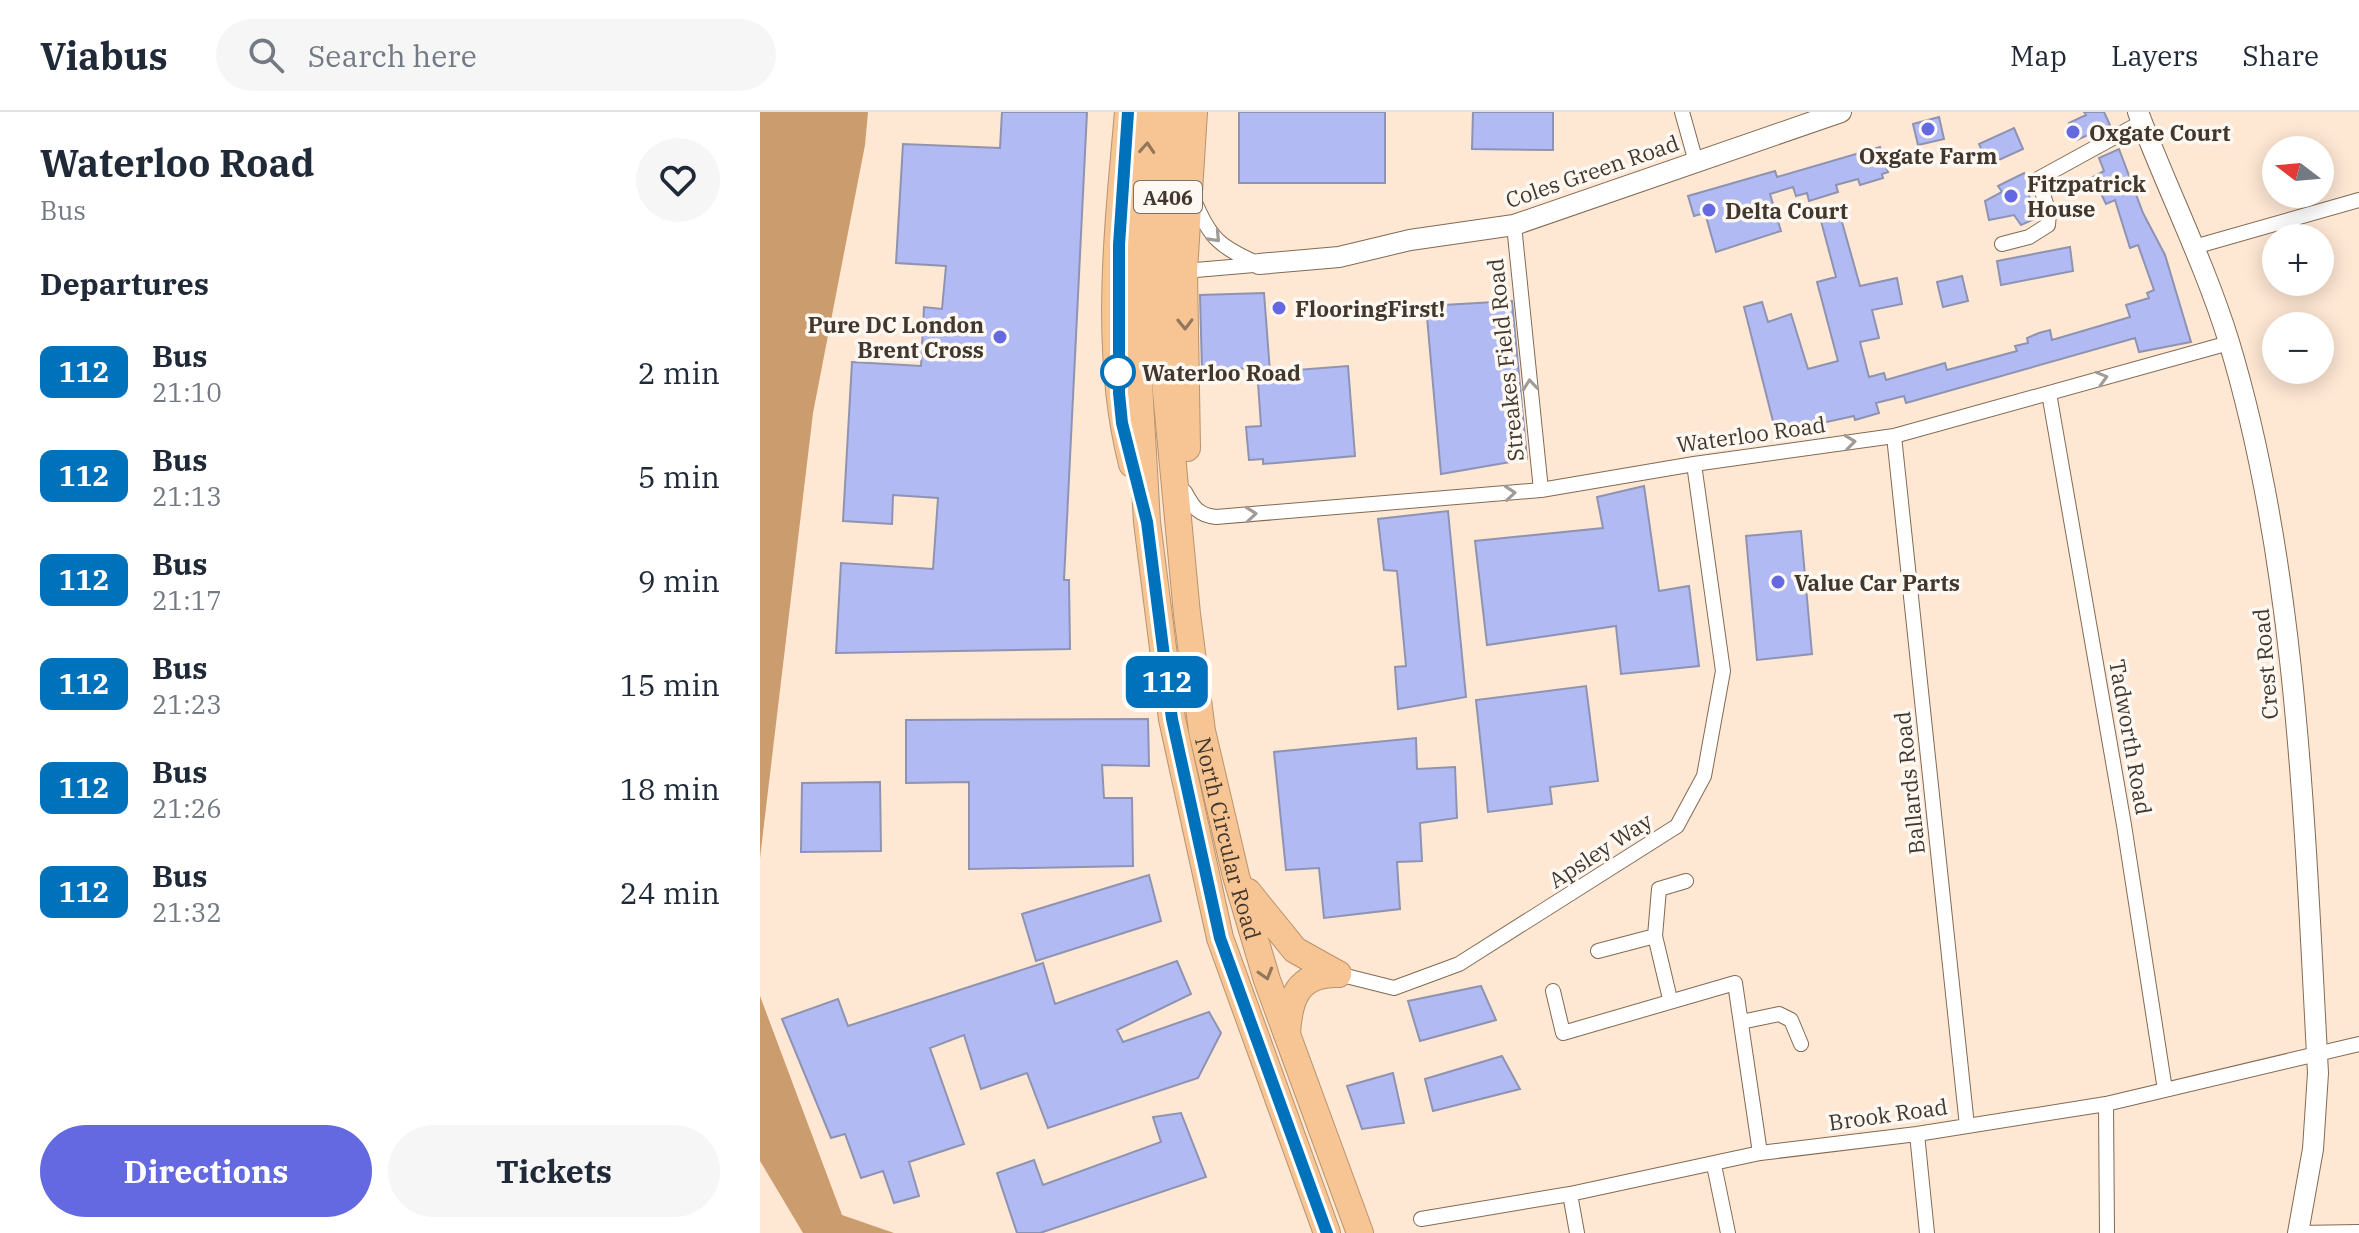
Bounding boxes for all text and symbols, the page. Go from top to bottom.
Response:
search box [216,19,776,91]
text: Viabus [40,31,168,80]
icon: search [244,33,288,77]
text: Search here [308,36,477,75]
text: Map [2010,37,2067,74]
text: Layers [2111,37,2198,74]
text: Share [2242,37,2319,74]
place label: Oxgate Court [2089,118,2230,147]
marker: Oxgate Farm [1919,120,1937,138]
marker: Oxgate Court [2064,123,2082,141]
street label: Coles Green Road [1501,128,1683,214]
north arrow [2262,136,2334,208]
map controls [2262,136,2334,384]
text: Waterloo Road [40,138,314,187]
button: heart [636,138,720,222]
one-way arrow [1138,141,1155,154]
place label: Oxgate Farm [1859,141,1997,170]
place label: Fitzpatrick House [2027,169,2146,223]
road number: A406 [1134,181,1202,213]
marker: Fitzpatrick House [2002,187,2020,205]
text: Bus [40,193,86,227]
place label: Delta Court [1725,196,1848,225]
marker: Delta Court [1700,201,1718,219]
button: + [2262,224,2334,296]
one-way arrow [1205,228,1220,242]
street label: Streakes Field Road [1480,257,1530,463]
text: Departures [40,264,209,303]
place label: FlooringFirst! [1295,294,1445,323]
marker: FlooringFirst! [1270,299,1288,317]
place label: Pure DC London Brent Cross [808,310,984,364]
button: − [2262,312,2334,384]
one-way arrow [1176,318,1194,331]
marker: Pure DC London Brent Cross [991,328,1009,346]
text: Bus [152,336,207,375]
text: 112 [59,353,109,390]
text: 2 min [638,353,720,392]
marker: Waterloo Road [1101,355,1135,389]
place label: Waterloo Road [1142,358,1301,387]
one-way arrow [2094,371,2108,387]
text: 21:10 [152,375,222,409]
one-way arrow [1522,378,1539,391]
street label: Waterloo Road [1675,409,1827,459]
one-way arrow [1844,433,1857,450]
text: Bus [152,440,207,479]
text: 112 [59,457,109,494]
text: 5 min [638,457,720,496]
text: 21:13 [152,479,222,513]
one-way arrow [1504,484,1517,501]
one-way arrow [1245,506,1258,523]
text: Bus [152,544,207,583]
text: 112 [59,561,109,598]
text: 9 min [638,561,720,600]
place label: Value Car Parts [1794,568,1960,597]
marker: Value Car Parts [1769,573,1787,591]
text: 21:17 [152,583,222,617]
street label: Crest Road [2246,607,2284,721]
text: Bus [152,648,207,687]
line badge: 112 [1121,656,1213,708]
street label: Tadworth Road [2103,657,2159,817]
text: 112 [1142,663,1192,700]
text: 112 [59,665,109,702]
text: 15 min [620,665,720,704]
text: 21:23 [152,687,222,721]
street label: Ballards Road [1887,710,1931,856]
street label: North Circular Road [1189,734,1269,943]
text: Bus [152,752,207,791]
text: 112 [59,769,109,806]
text: 18 min [620,769,720,808]
text: 21:26 [152,791,222,825]
street label: Apsley Way [1543,806,1657,894]
text: Bus [152,856,207,895]
text: 112 [59,873,109,910]
text: 24 min [620,873,720,912]
text: 21:32 [152,895,222,929]
one-way arrow [1256,966,1272,980]
street label: Brook Road [1827,1091,1949,1137]
button: Directions [40,1125,372,1217]
button: Tickets [388,1125,720,1217]

